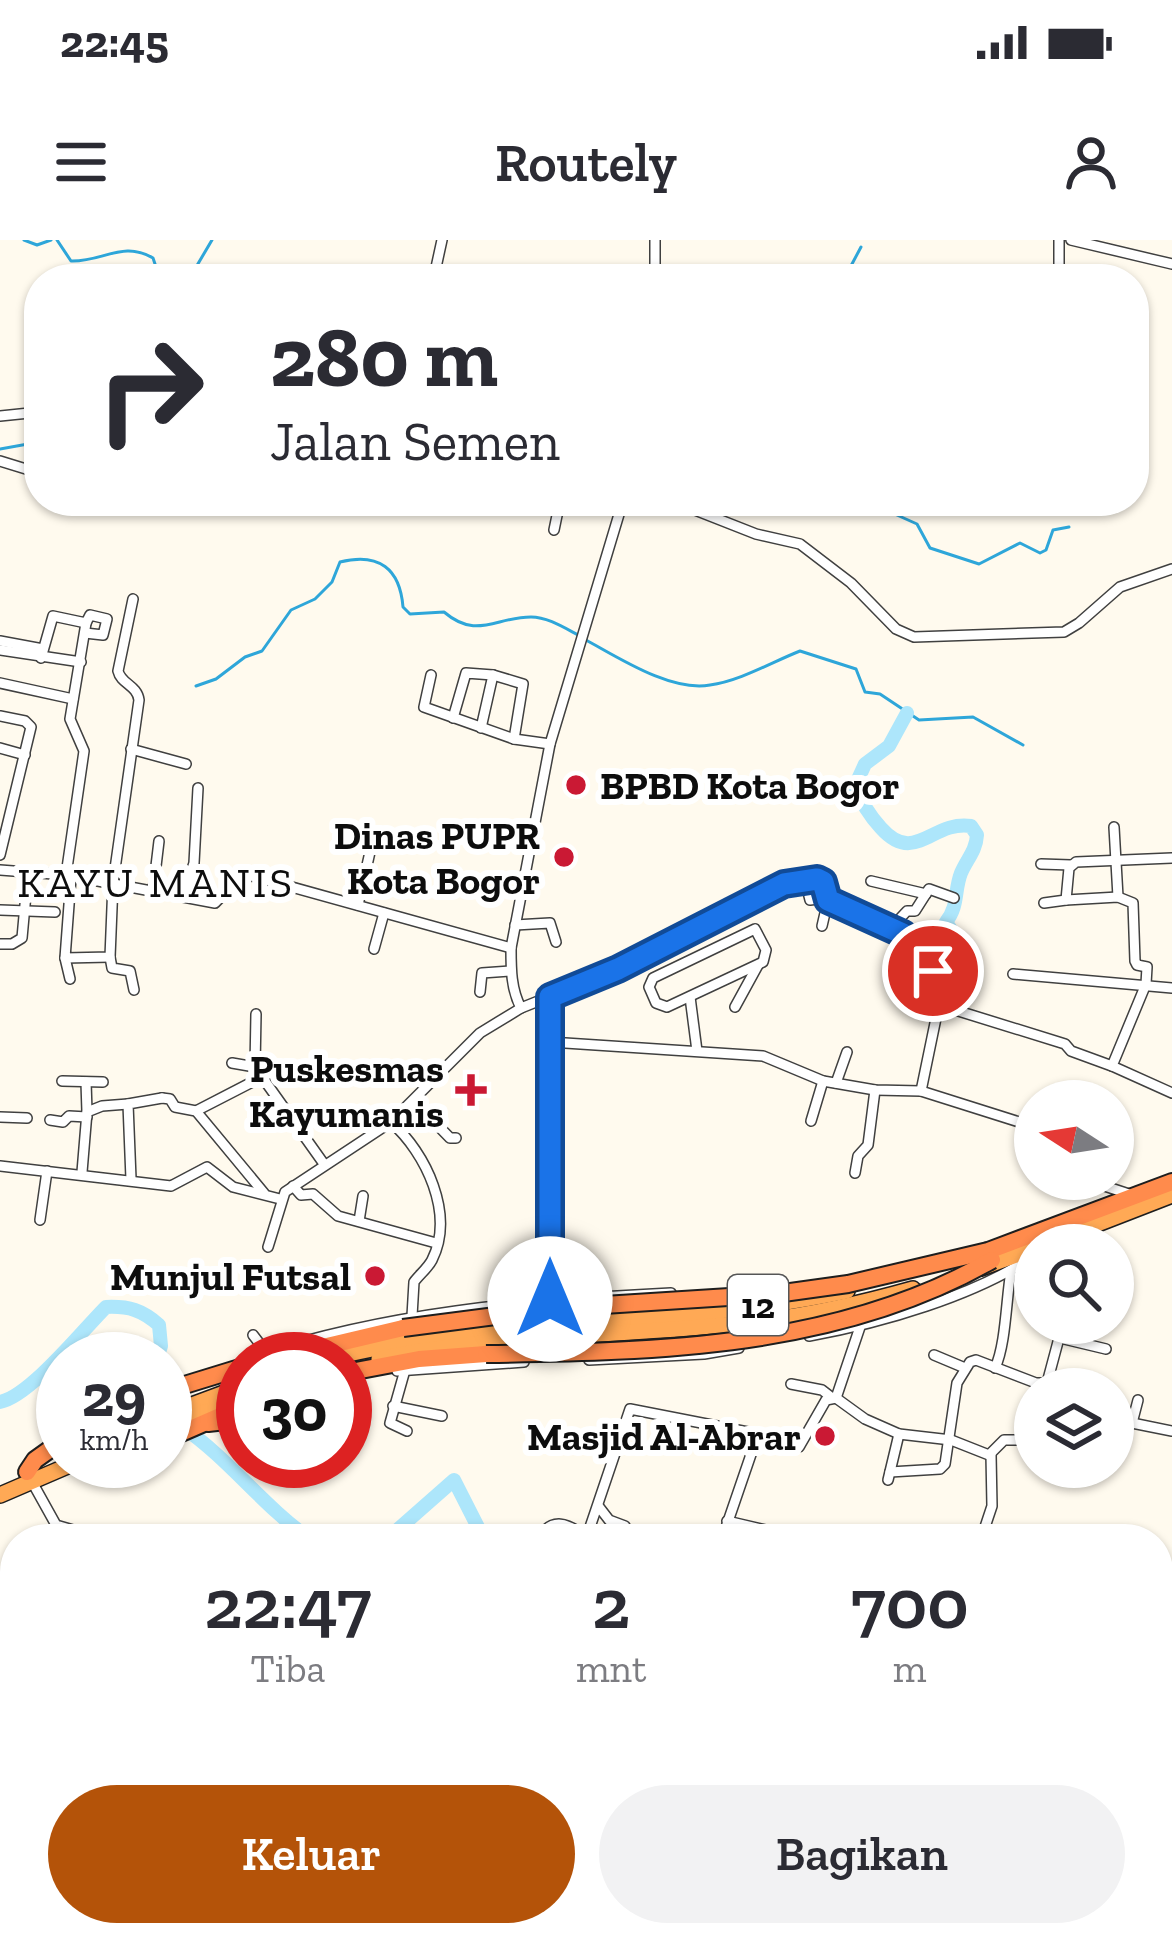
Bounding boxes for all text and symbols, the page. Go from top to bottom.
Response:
text: 22:45 [60,15,169,69]
icon: menu [48,129,114,195]
icon: person [1058,129,1124,195]
text: Routely [495,130,677,195]
text: 280 m [270,307,498,408]
icon: right [72,312,228,468]
text: Jalan Semen [270,409,560,474]
place label: BPBD Kota Bogor [600,762,899,809]
marker: BPBD Kota Bogor [563,772,589,798]
place label: Dinas PUPR Kota Bogor [334,812,540,904]
marker: Dinas PUPR Kota Bogor [551,844,577,870]
district label: KAYU MANIS [17,857,295,908]
pin [882,920,984,1022]
icon: arrive [900,938,966,1004]
place label: Puskesmas Kayumanis [249,1045,444,1137]
marker: Puskesmas Kayumanis [455,1074,487,1106]
north arrow [1014,1080,1134,1200]
map controls [1014,1080,1134,1488]
button: search [1014,1224,1134,1344]
position arrow [487,1236,613,1362]
place label: Munjul Futsal [110,1253,351,1300]
marker: Munjul Futsal [362,1263,388,1289]
road number: 12 [728,1275,788,1335]
speed limit sign: 30 [216,1332,372,1488]
text: 29 [82,1359,146,1431]
button: layers [1014,1368,1134,1488]
place label: Masjid Al-Abrar [527,1413,801,1460]
text: km/h [80,1422,148,1458]
marker: Masjid Al-Abrar [812,1423,838,1449]
text: 22:47 [204,1560,372,1646]
text: 2 [592,1560,630,1646]
text: 700 [851,1560,969,1646]
text: Tiba [251,1645,325,1692]
text: mnt [576,1645,646,1692]
text: m [893,1645,927,1692]
button: Keluar [48,1785,575,1923]
button: Bagikan [599,1785,1125,1923]

